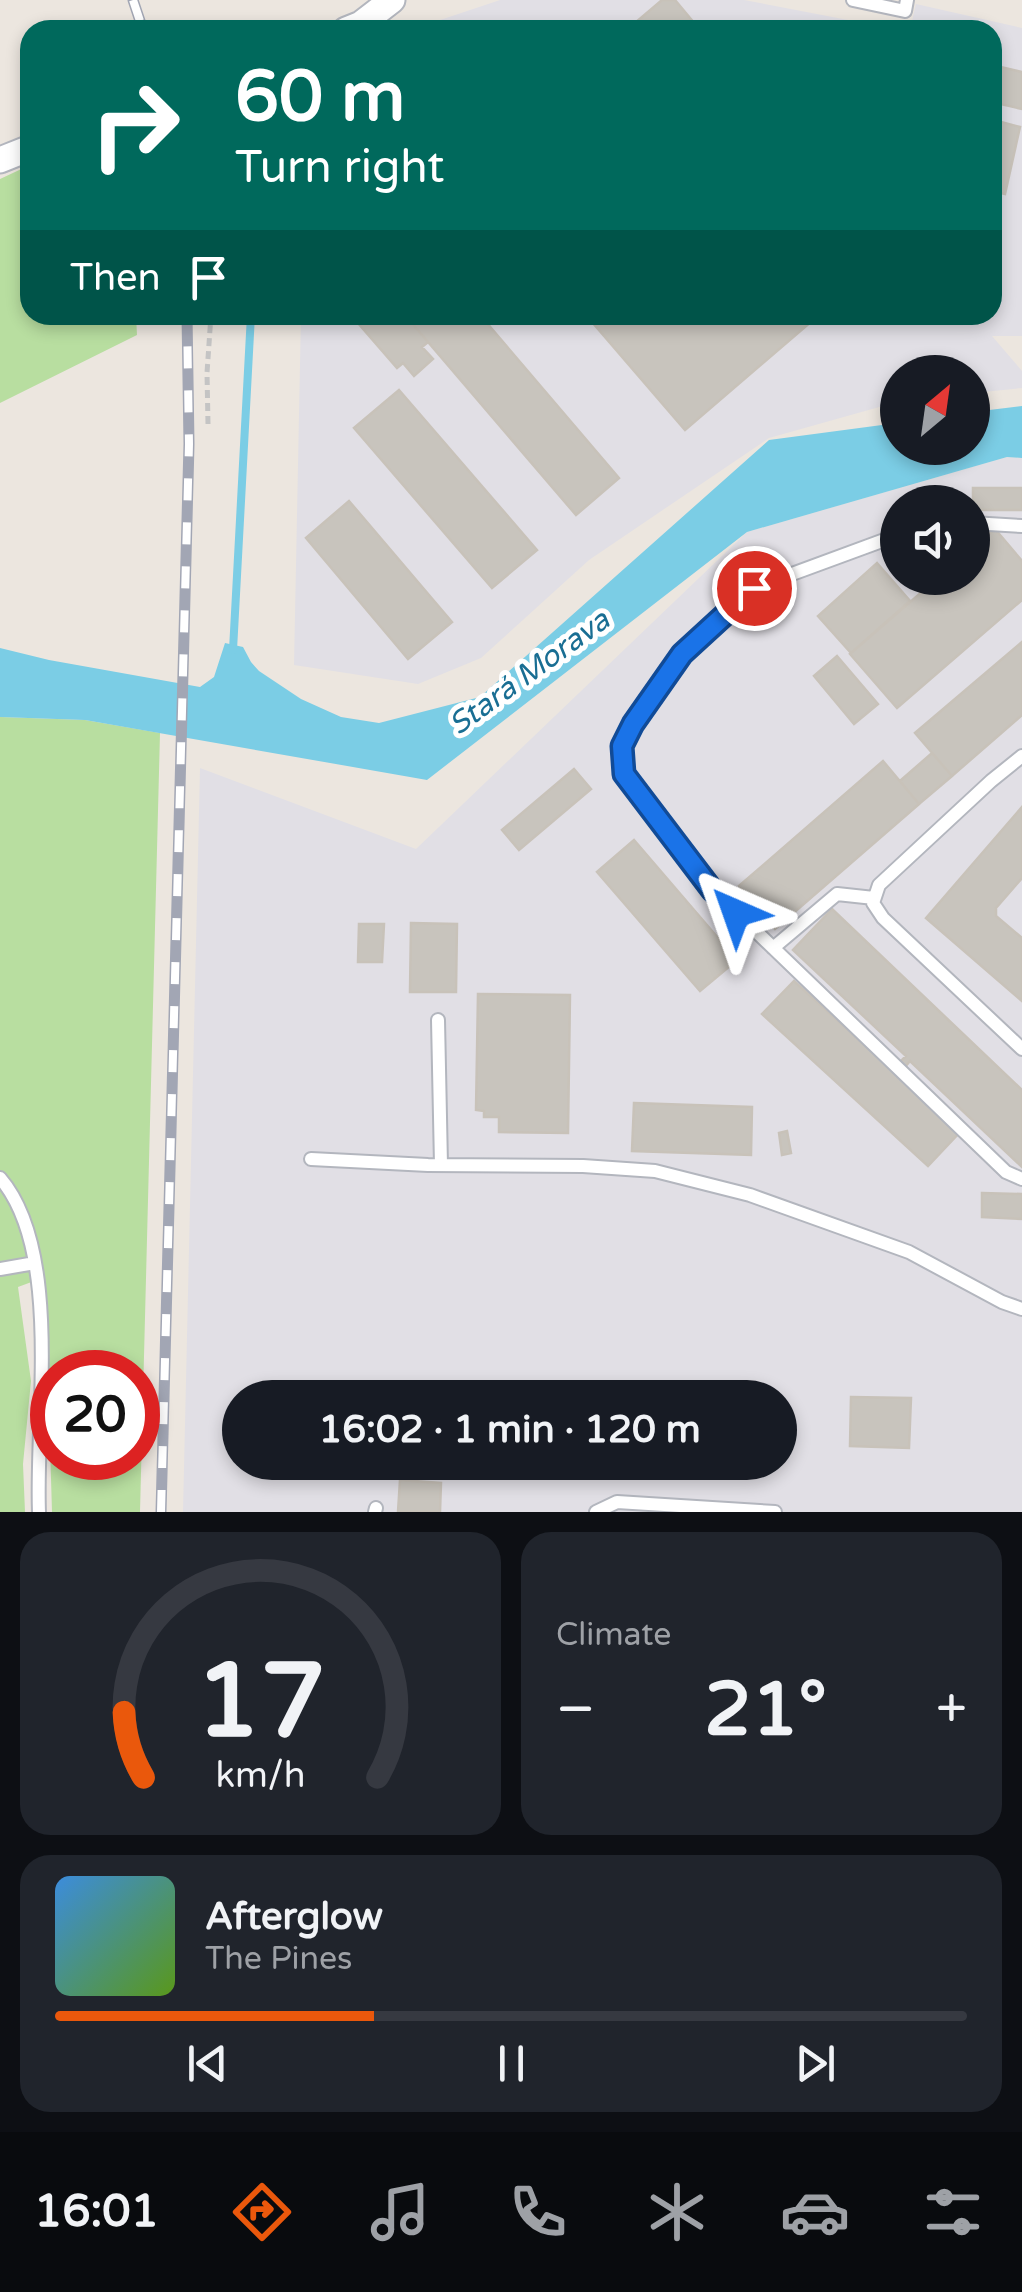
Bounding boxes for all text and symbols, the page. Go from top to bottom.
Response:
text: 60 m [235,56,405,140]
icon: right [70,60,200,190]
text: Turn right [235,141,444,195]
icon: arrive [181,250,236,305]
text: Then [70,255,161,301]
north arrow [880,355,990,465]
map controls [880,355,990,595]
button: sound [880,485,990,595]
pin [712,546,797,631]
icon: arrive [727,561,782,616]
water label: Stará Morava [442,601,618,743]
position arrow [684,861,788,965]
speed limit sign: 20 [30,1350,160,1480]
text: 16:02 · 1 min · 120 m [318,1407,701,1453]
text: Climate [556,1616,671,1654]
text: 17 [195,1640,326,1765]
text: 21° [704,1665,827,1755]
text: − [556,1677,595,1743]
text: + [936,1677,967,1743]
text: km/h [216,1754,305,1797]
text: Afterglow [205,1894,383,1940]
text: The Pines [205,1940,352,1978]
icon: previous [180,2036,235,2091]
icon: pause [484,2036,539,2091]
icon: next [788,2036,843,2091]
icon: directions [227,2177,297,2247]
icon: music [365,2177,435,2247]
icon: phone [503,2177,573,2247]
icon: climate [642,2177,712,2247]
icon: car [780,2177,850,2247]
icon: filters [918,2177,988,2247]
text: 16:01 [34,2185,159,2239]

